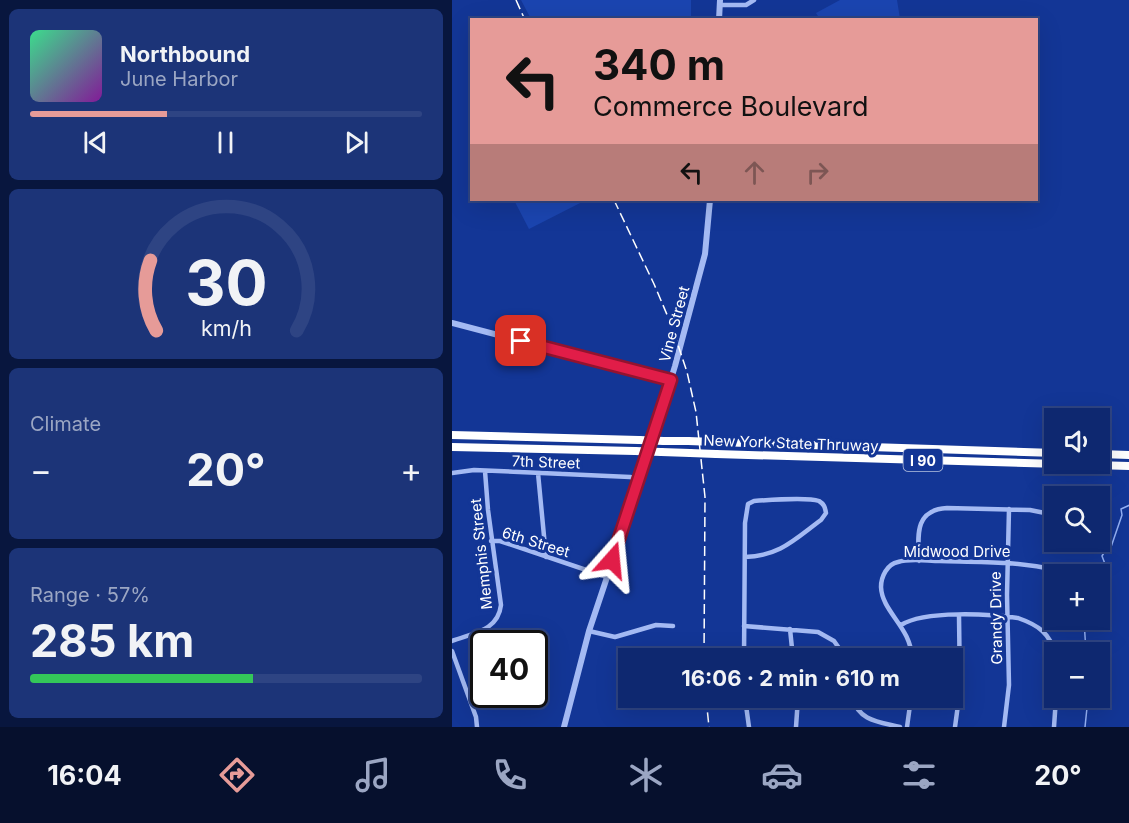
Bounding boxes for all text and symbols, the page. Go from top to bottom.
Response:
text: 340 m [593,39,725,90]
text: Northbound [120,41,250,67]
icon: left [494,42,572,120]
text: June Harbor [120,67,238,91]
text: Commerce Boulevard [593,90,868,123]
icon: previous [79,126,112,159]
icon: pause [209,126,242,159]
icon: next [340,126,373,159]
icon: left [675,156,708,189]
icon: ahead [738,156,771,189]
icon: right [801,156,834,189]
text: 30 [185,245,267,320]
street label: Vine Street [655,284,693,364]
text: km/h [201,315,251,341]
pin [495,315,546,366]
icon: arrive [504,324,537,357]
map controls [1044,408,1110,708]
button: sound [1044,408,1110,474]
text: Climate [30,412,101,436]
street label: New York State Thruway [703,430,880,456]
text: 20° [186,442,266,497]
road number: I 90 [904,449,942,471]
text: − [30,450,52,490]
text: + [400,450,422,490]
street label: 7th Street [511,451,581,473]
button: search [1044,486,1110,552]
street label: Memphis Street [466,497,496,610]
street label: 6th Street [500,523,572,561]
position arrow [580,528,644,592]
street label: Midwood Drive [904,542,1011,561]
button: + [1044,564,1110,630]
street label: Grandy Drive [986,571,1006,665]
text: Range · 57% [30,583,150,607]
text: 285 km [30,613,194,668]
speed limit sign: 40 [470,630,548,708]
button: − [1044,642,1110,708]
text: 16:06 · 2 min · 610 m [681,665,900,691]
icon: directions [216,754,258,796]
icon: music [352,754,394,796]
icon: phone [489,754,531,796]
icon: climate [625,754,667,796]
icon: car [761,754,803,796]
icon: filters [898,754,940,796]
text: 16:04 [47,759,122,792]
text: 20° [1034,759,1082,792]

